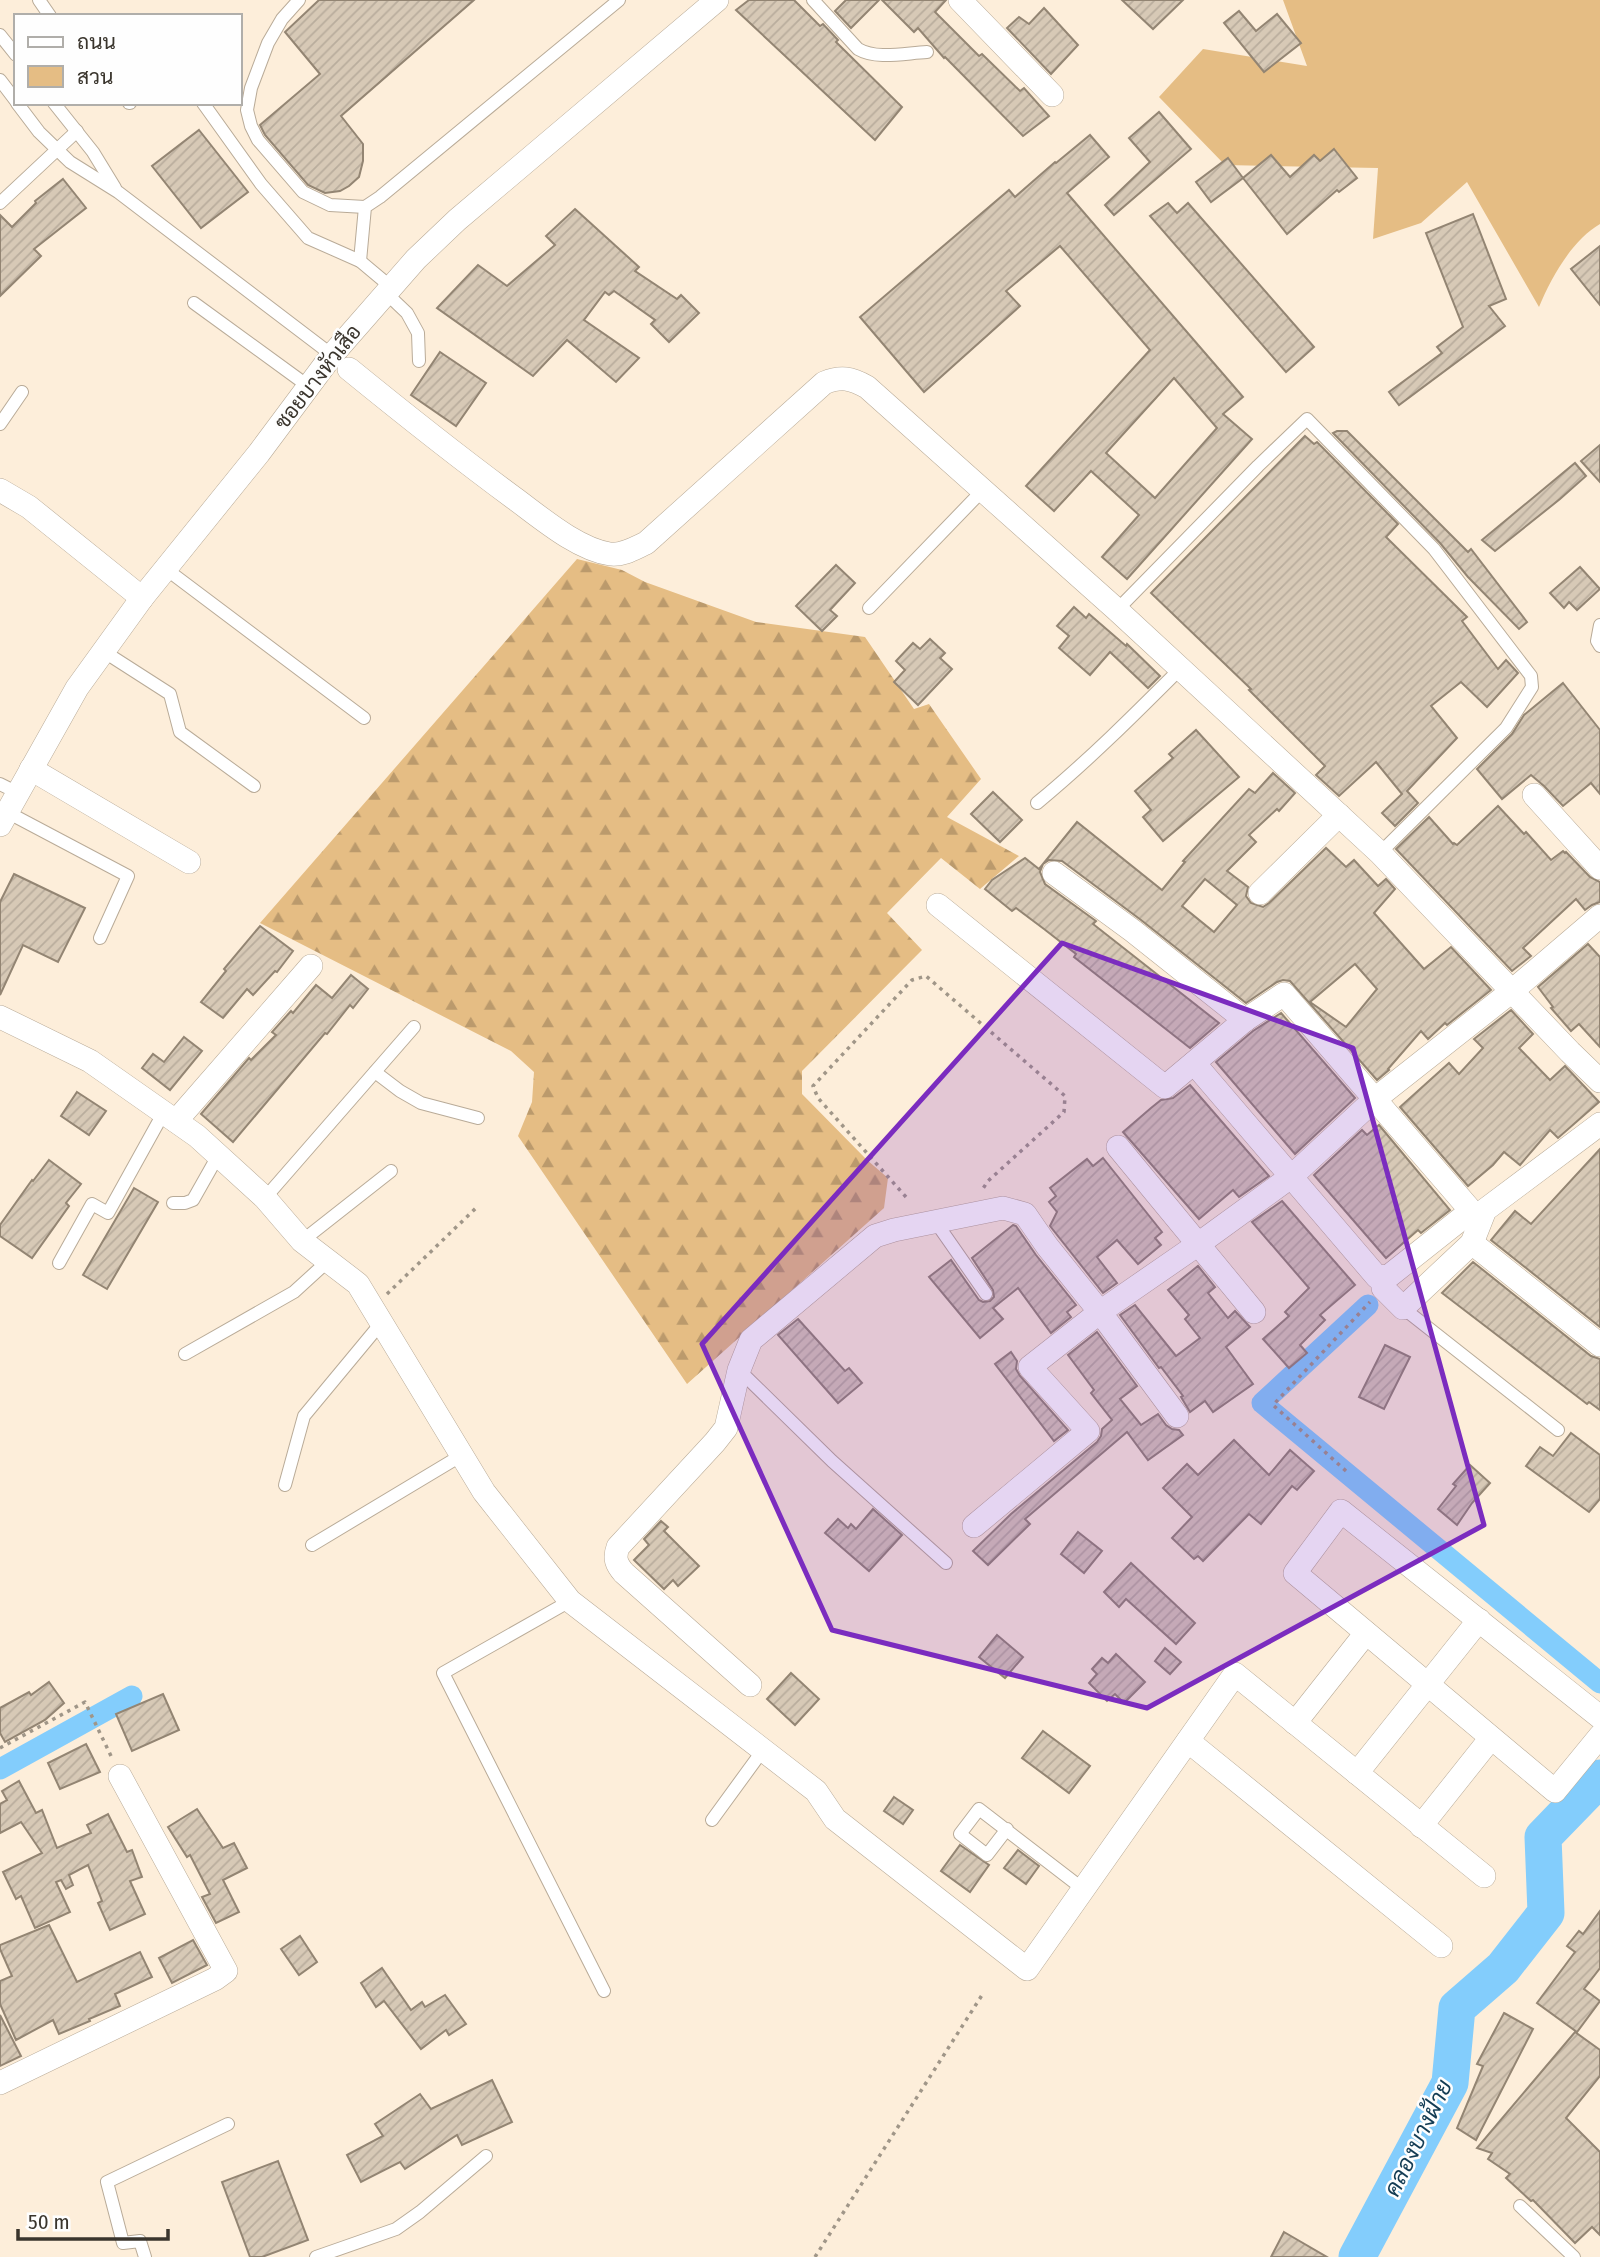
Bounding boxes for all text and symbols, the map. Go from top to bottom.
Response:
legend [14,14,242,105]
text: ถนน [77,29,116,55]
text: สวน [77,64,113,90]
street label: ซอยบางหัวเสือ [268,319,367,435]
water label: คลองบางฝ้าย [1378,2075,1458,2201]
scale bar [18,2198,168,2242]
text: 50 m [28,2209,70,2235]

